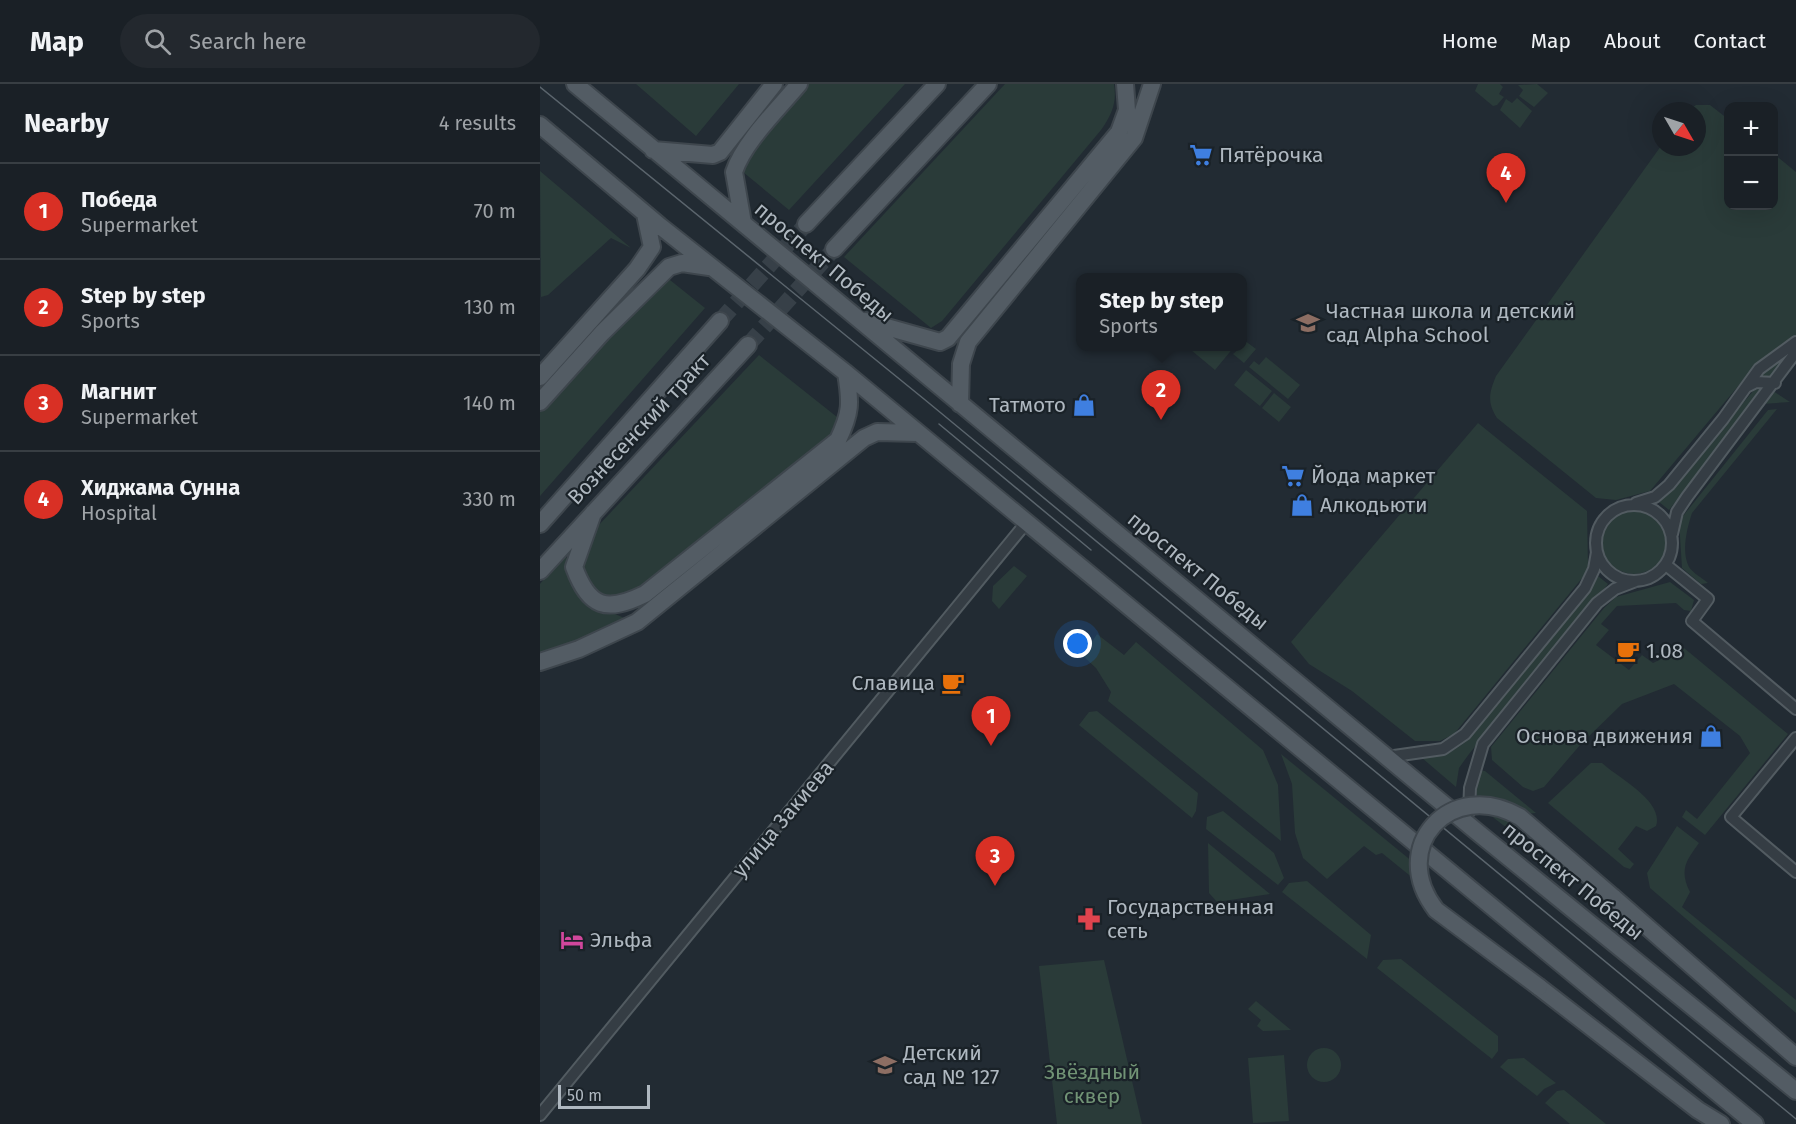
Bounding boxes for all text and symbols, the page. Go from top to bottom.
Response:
search box [120,14,540,68]
text: Map [30,25,84,58]
icon: search [141,25,174,58]
text: Search here [189,28,307,55]
text: Home [1442,28,1498,54]
text: Map [1531,28,1571,54]
text: About [1604,28,1661,54]
text: Contact [1694,28,1766,54]
north arrow [1652,102,1706,156]
map controls [1724,102,1778,210]
button: + [1724,102,1778,156]
text: Nearby [24,108,109,139]
text: 4 results [439,111,516,135]
supermarket icon: Пятёрочка [1188,142,1214,168]
place label: Пятёрочка [1219,142,1323,168]
pin: 4 [1486,154,1526,203]
button: − [1724,156,1778,210]
text: Победа [81,186,157,213]
street label: проспект Победы [749,196,899,328]
text: 1 [39,199,48,223]
text: 70 m [474,199,516,223]
text: Supermarket [81,213,198,237]
popup [1076,273,1247,351]
text: Step by step [81,282,206,309]
text: Step by step [1099,287,1224,314]
text: 2 [38,295,49,319]
text: 130 m [464,295,516,319]
place label: Частная школа и детский сад Alpha School [1326,298,1575,348]
text: Sports [81,309,140,333]
school or university icon: Частная школа и детский сад Alpha School [1295,310,1321,336]
text: Sports [1099,314,1158,338]
street label: Вознесенский тракт [562,347,716,510]
pin: 2 [1142,370,1180,420]
text: Магнит [81,378,156,405]
text: 3 [38,391,49,415]
text: 140 m [463,391,516,415]
place label: Татмото [989,392,1066,418]
shop icon: Татмото [1071,392,1097,418]
text: Supermarket [81,405,198,429]
supermarket icon: Йода маркет [1280,463,1306,489]
place label: Йода маркет [1311,463,1436,489]
text: Хиджама Сунна [81,474,240,501]
text: 4 [38,487,49,511]
text: 330 m [462,487,516,511]
shop icon: Алкодьюти [1289,492,1315,518]
place label: Алкодьюти [1320,492,1427,518]
text: Hospital [81,501,157,525]
street label: проспект Победы [1122,506,1274,636]
your location [1063,629,1092,658]
cafe icon: 1.08 [1615,638,1641,664]
place label: 1.08 [1646,638,1683,664]
place label: Славица [852,670,935,696]
cafe icon: Славица [940,670,966,696]
pin: 1 [972,696,1010,746]
place label: Основа движения [1516,723,1693,749]
shop icon: Основа движения [1698,723,1724,749]
street label: улица Закиева [727,755,839,883]
street label: проспект Победы [1497,816,1649,946]
pin: 3 [976,836,1014,886]
place label: Государственная сеть [1107,894,1274,944]
pharmacy icon: Государственная сеть [1076,906,1102,932]
hotel icon: Эльфа [559,927,585,953]
place label: Эльфа [590,927,652,953]
place label: Детский сад № 127 [902,1040,999,1090]
school or university icon: Детский сад № 127 [872,1052,898,1078]
park label: Звёздный сквер [1044,1059,1140,1109]
scale bar [558,1082,650,1110]
text: 50 m [567,1086,602,1105]

